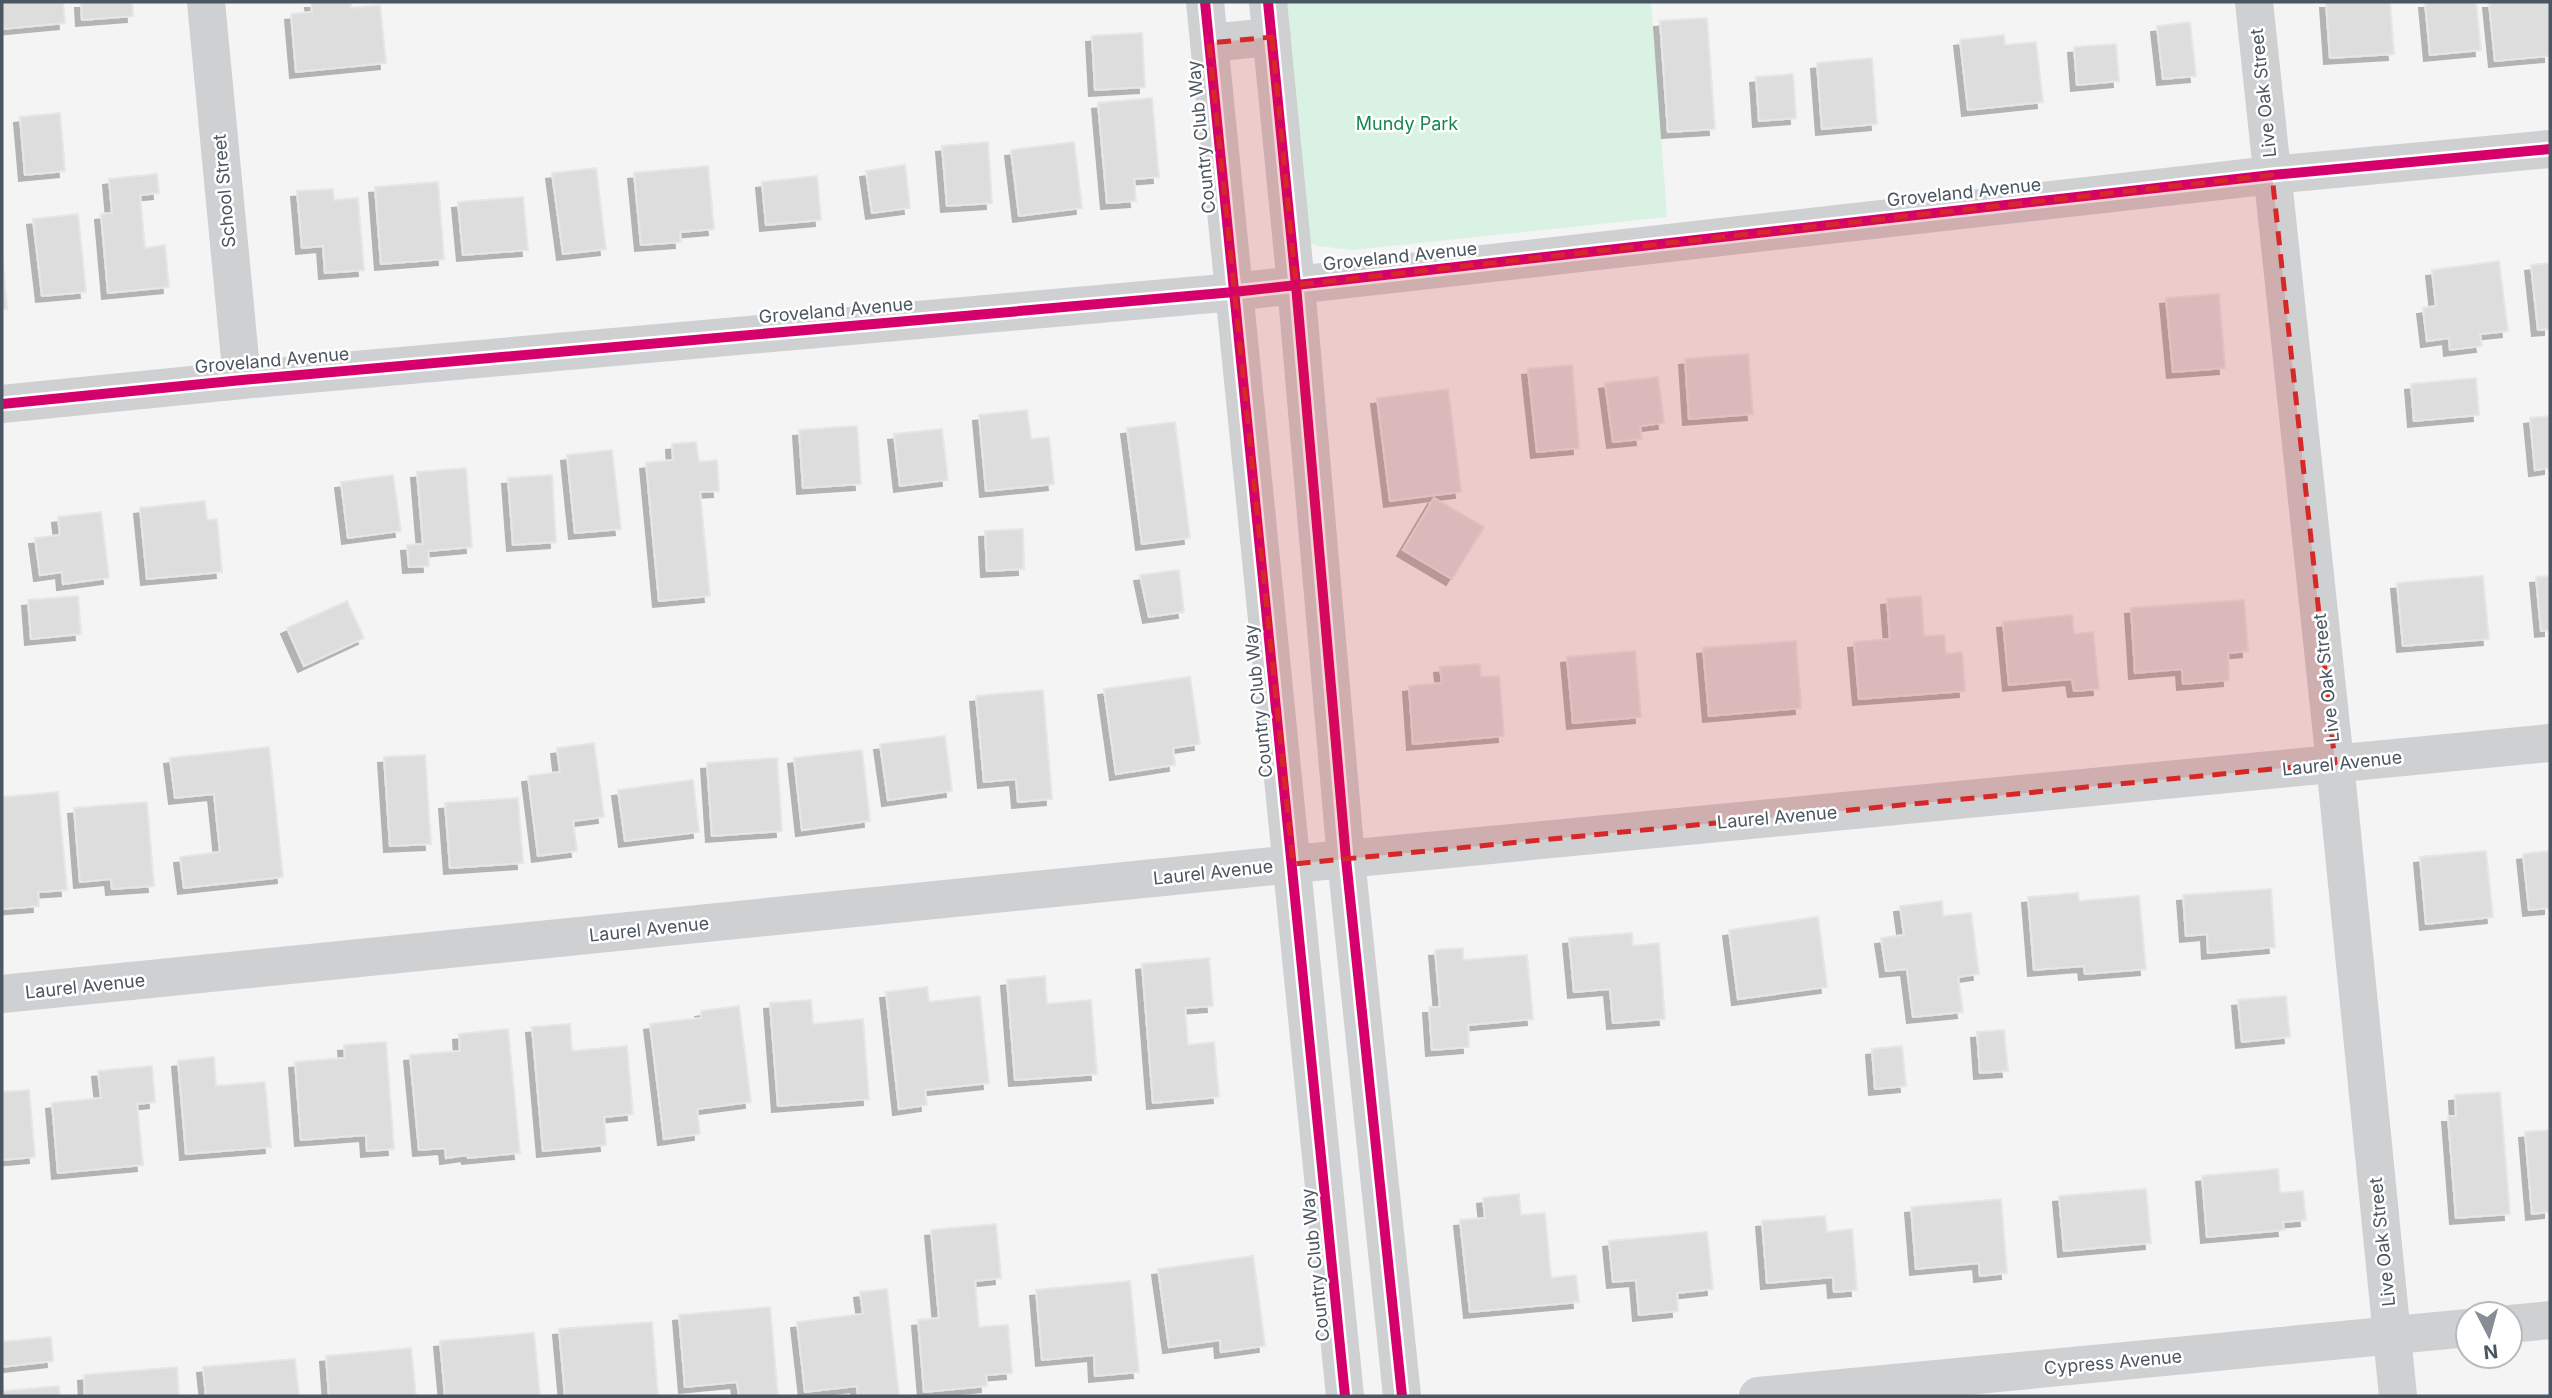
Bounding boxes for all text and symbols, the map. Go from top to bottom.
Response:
street label: Live Oak Street [2246,27,2280,158]
street label: Country Club Way [1182,59,1220,215]
park label: Mundy Park [1356,113,1458,134]
street label: School Street [209,133,239,249]
street label: Groveland Avenue [1886,173,2042,211]
street label: Groveland Avenue [1322,237,1478,275]
street label: Groveland Avenue [758,293,914,327]
street label: Groveland Avenue [194,343,350,377]
street label: Live Oak Street [2309,612,2343,743]
street label: Country Club Way [1239,623,1277,779]
street label: Laurel Avenue [2281,746,2403,780]
street label: Laurel Avenue [1716,801,1838,833]
street label: Laurel Avenue [1152,855,1274,889]
street label: Laurel Avenue [588,912,710,946]
street label: Laurel Avenue [24,969,146,1003]
street label: Live Oak Street [2365,1176,2399,1307]
street label: Country Club Way [1296,1187,1334,1343]
north arrow [2454,1300,2524,1370]
text: N [2482,1339,2499,1364]
street label: Cypress Avenue [2043,1346,2183,1378]

